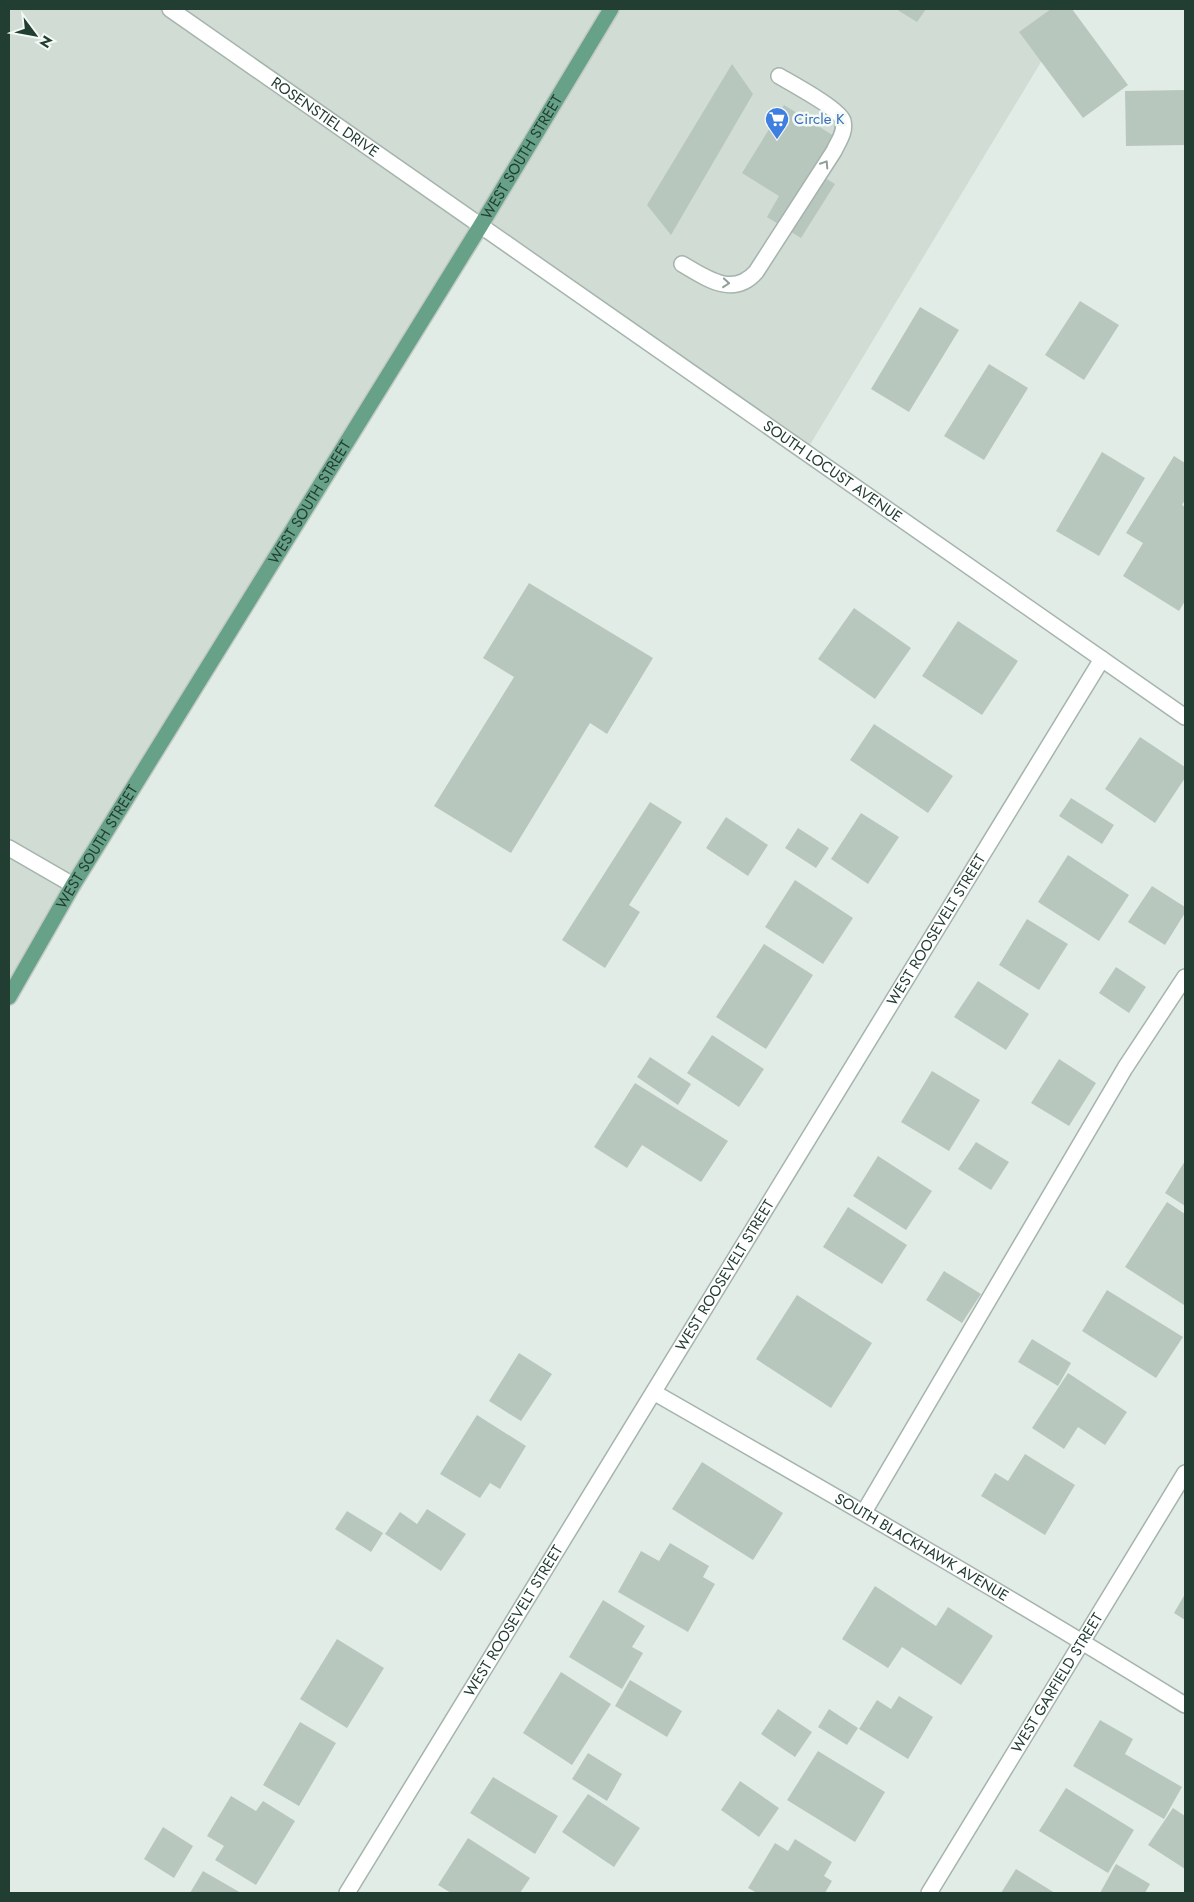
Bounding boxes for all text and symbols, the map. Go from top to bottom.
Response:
north arrow [10,10,60,60]
text: N [35,32,57,52]
street label: ROSENSTIEL DRIVE [267,72,384,163]
street label: WEST SOUTH STREET [476,91,568,224]
supermarket icon: Circle K [764,106,790,140]
place label: Circle K [794,108,845,130]
one-way arrow [819,161,829,170]
one-way arrow [722,278,730,289]
street label: SOUTH LOCUST AVENUE [759,415,907,528]
street label: WEST SOUTH STREET [263,436,356,568]
street label: WEST SOUTH STREET [51,781,143,913]
street label: WEST ROOSEVELT STREET [881,850,991,1010]
street label: WEST ROOSEVELT STREET [670,1195,780,1355]
street label: SOUTH BLACKHAWK AVENUE [831,1488,1013,1607]
street label: WEST ROOSEVELT STREET [459,1541,568,1701]
street label: WEST GARFIELD STREET [1006,1609,1108,1757]

